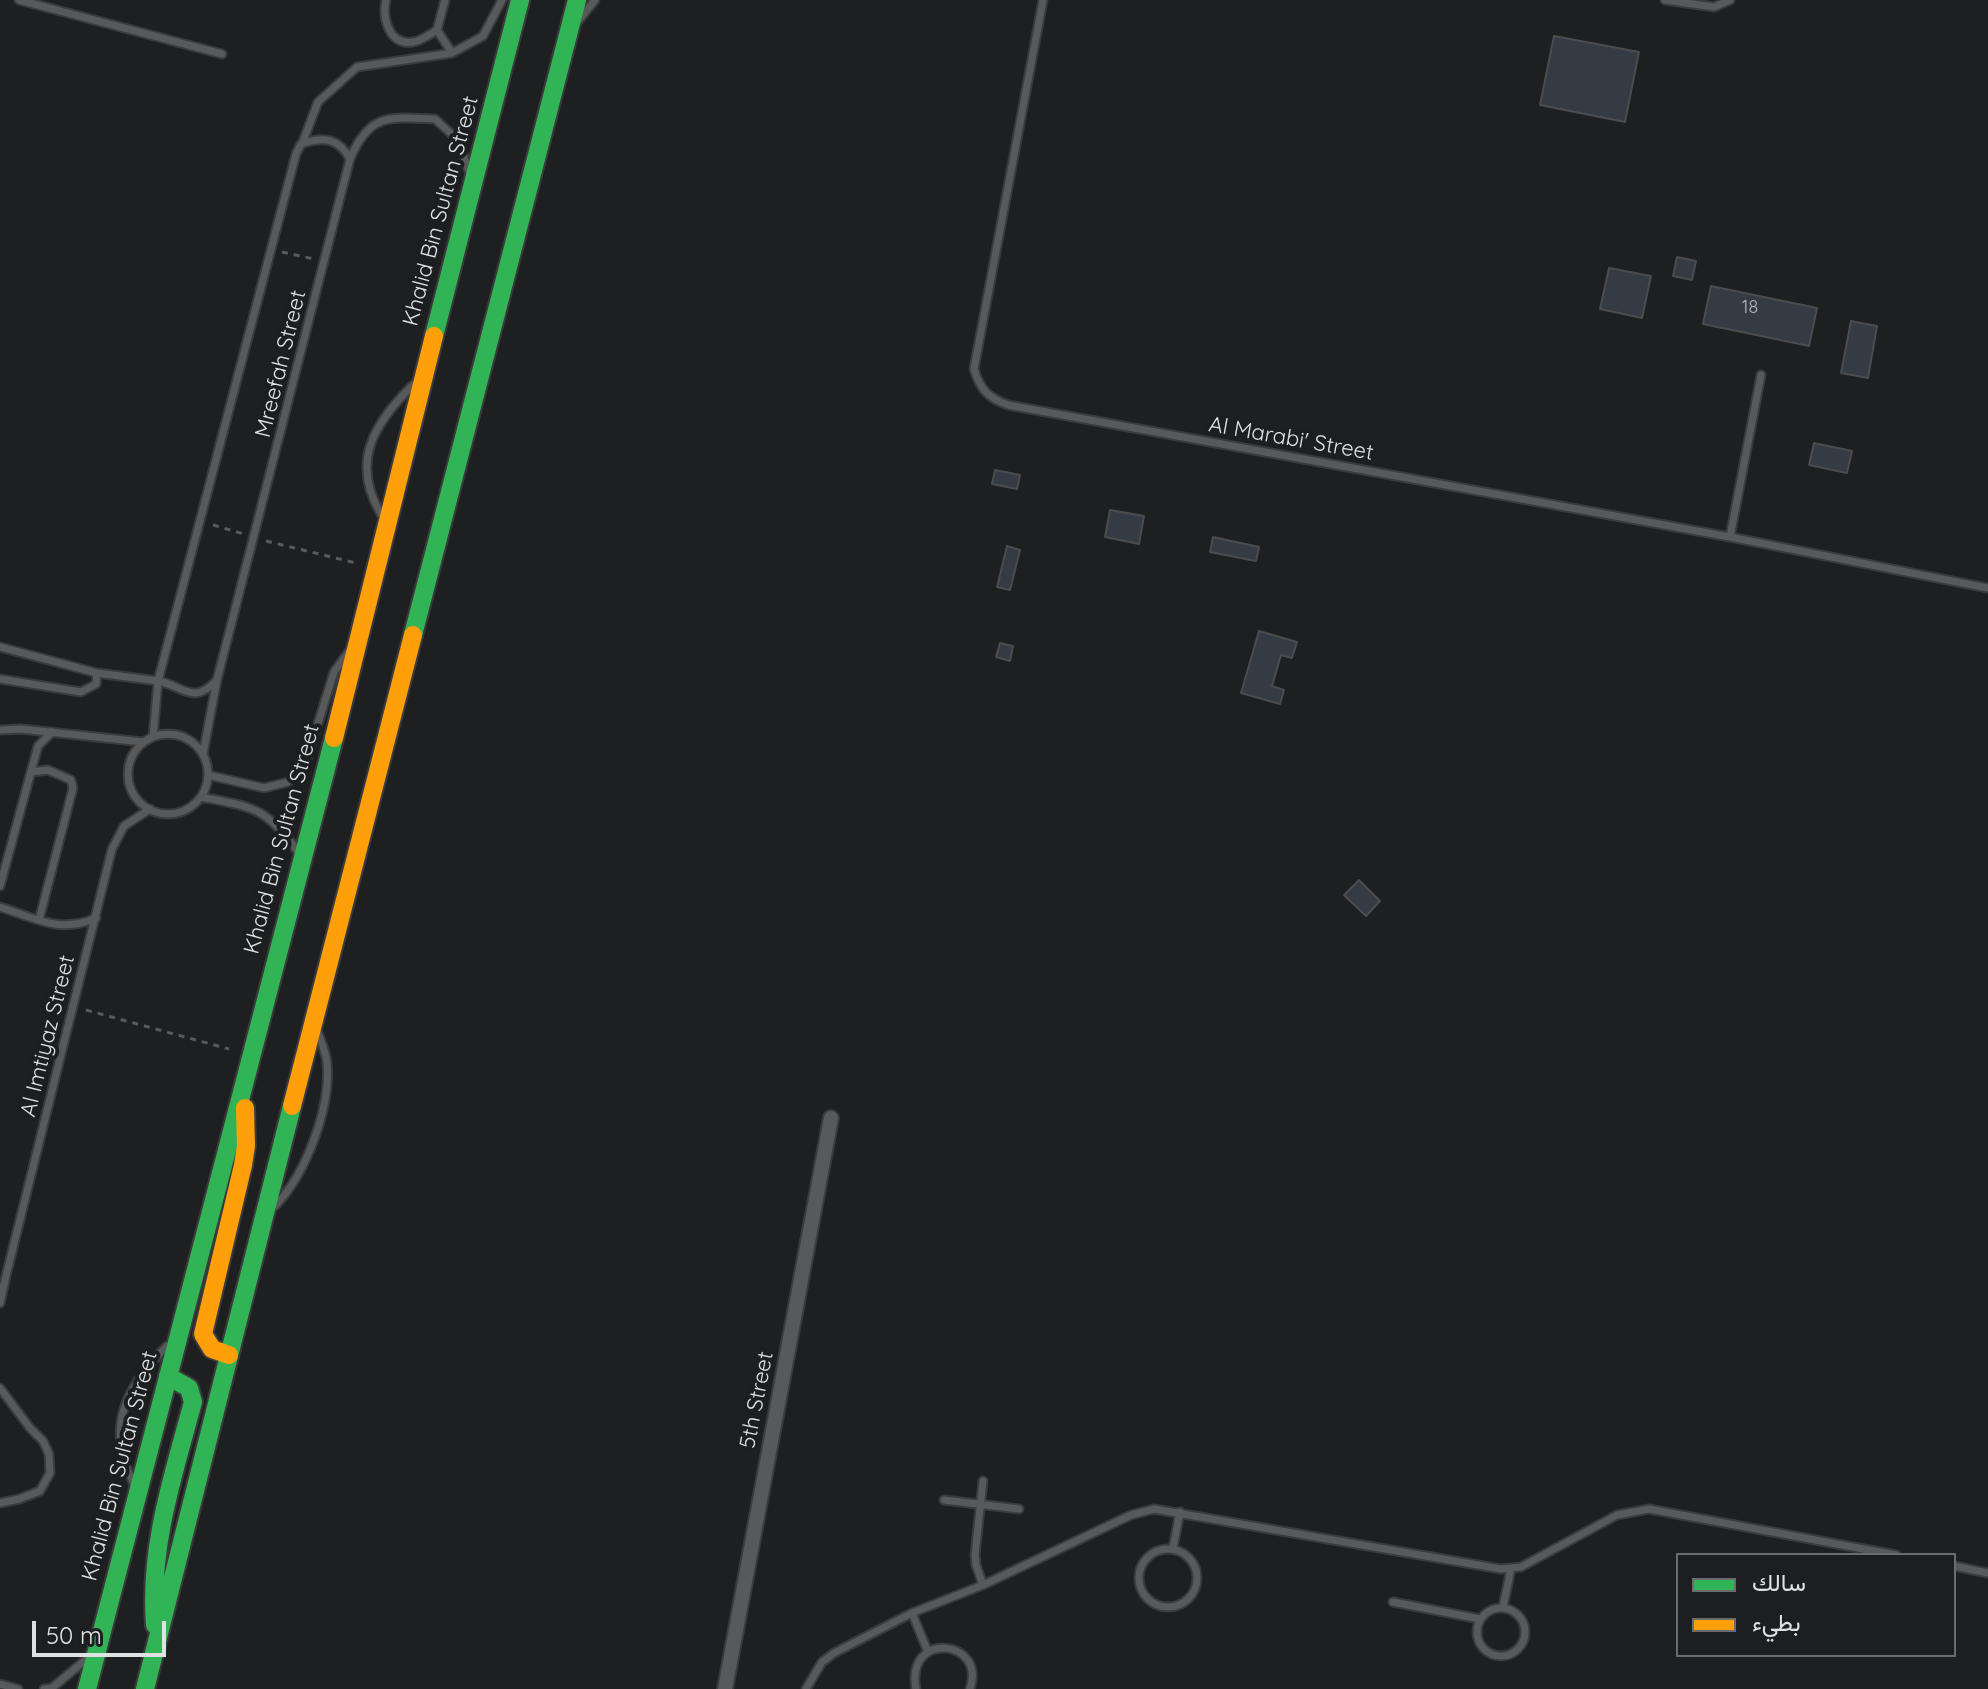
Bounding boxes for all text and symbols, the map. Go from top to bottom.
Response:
street label: Khalid Bin Sultan Street [398,93,484,329]
street label: Mreefah Street [250,288,312,440]
house number: 18 [1742,297,1758,319]
street label: Al Marabi' Street [1207,412,1375,466]
street label: Khalid Bin Sultan Street [239,721,325,957]
street label: Al Imtiyaz Street [15,953,81,1119]
street label: Khalid Bin Sultan Street [77,1348,163,1584]
street label: 5th Street [735,1349,779,1451]
legend [1676,1553,1956,1657]
text: سالك [1752,1567,1806,1597]
scale bar [36,1605,170,1655]
text: بطيء [1752,1607,1801,1637]
text: 50 m [46,1620,102,1650]

